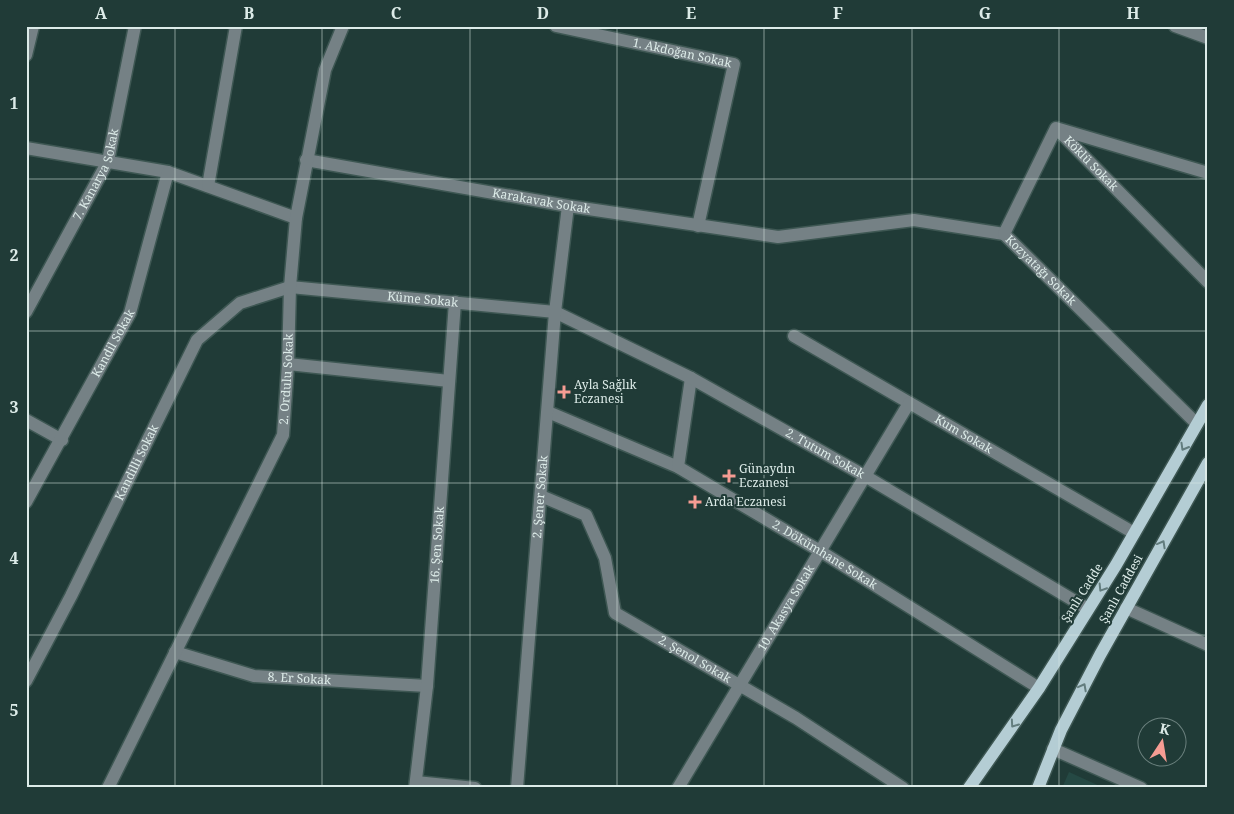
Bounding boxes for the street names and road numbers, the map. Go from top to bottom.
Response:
street label: 1. Akdoğan Sokak [631,34,734,71]
street label: 7. Kanarya Sokak [68,126,122,223]
street label: Köklü Sokak [1060,132,1123,195]
street label: Karakavak Sokak [491,184,593,217]
street label: Kozyatağı Sokak [1002,231,1081,309]
street label: Küme Sokak [387,287,460,311]
street label: Kandil Sokak [87,305,139,380]
street label: 2. Ordulu Sokak [275,332,297,425]
street label: Kum Sokak [932,410,997,458]
street label: Kandilli Sokak [110,420,163,503]
street label: 2. Tutum Sokak [783,424,869,483]
street label: 2. Şener Sokak [528,454,552,539]
street label: 16. Şen Sokak [425,505,448,584]
street label: 2. Dökümhane Sokak [769,516,882,593]
street label: Şanlı Caddesi [1095,551,1147,626]
street label: 10. Akasya Sokak [753,560,819,654]
street label: Şanlı Cadde [1057,560,1107,626]
street label: 2. Şenol Sokak [655,631,735,687]
street label: 8. Er Sokak [267,668,333,688]

